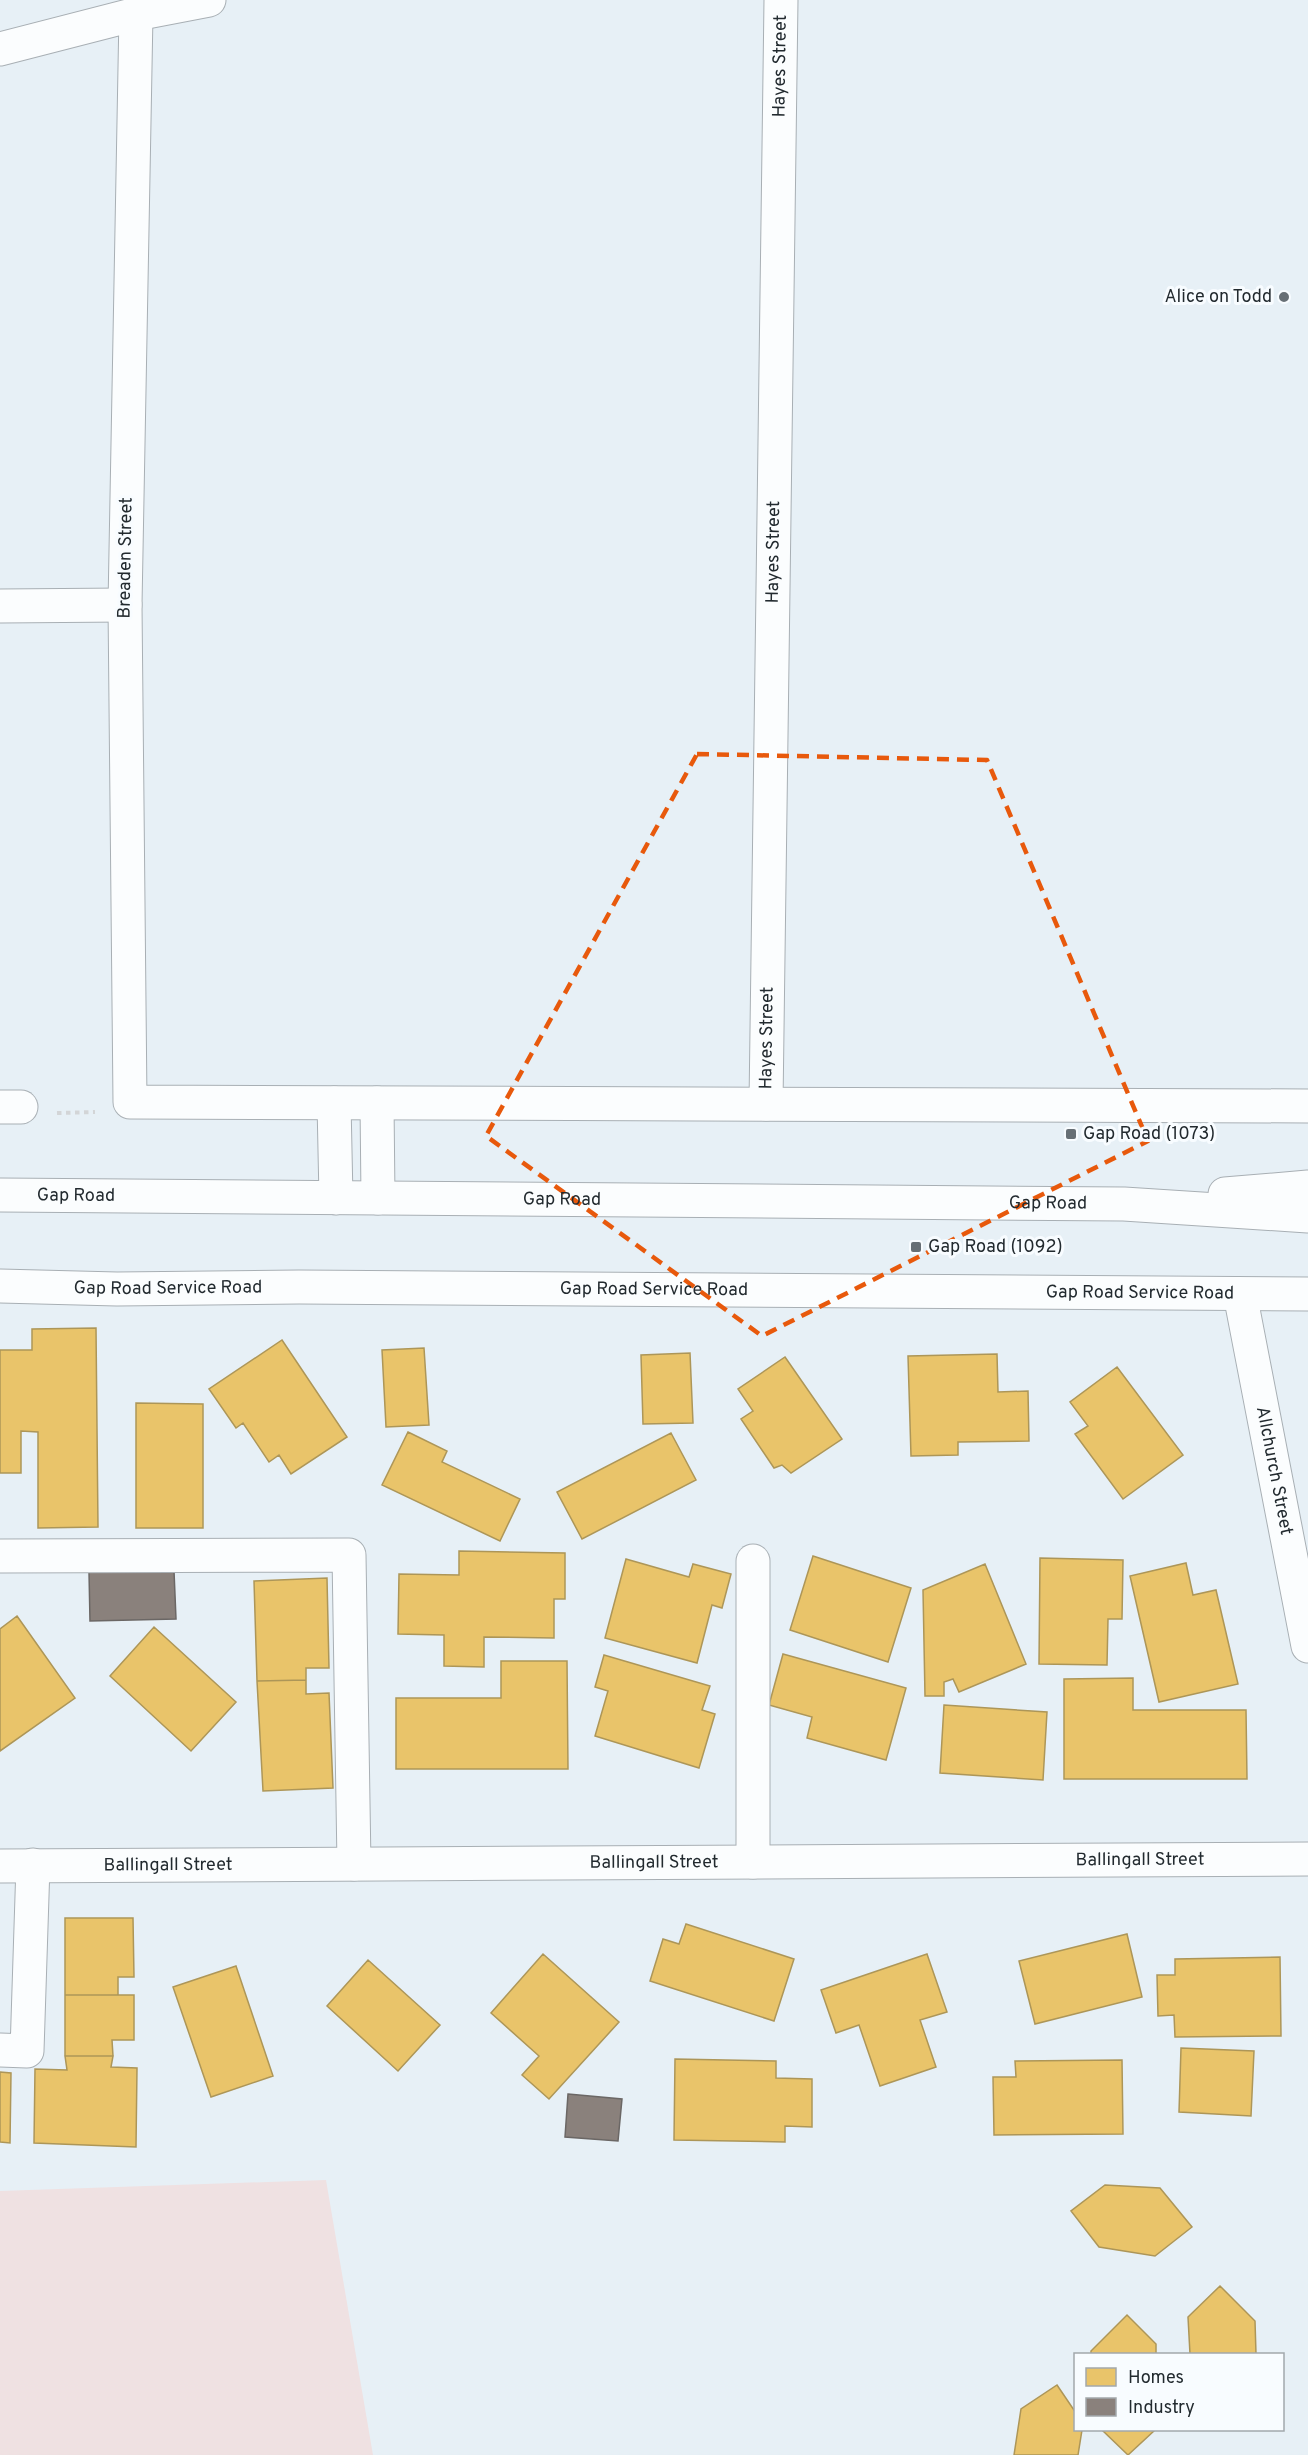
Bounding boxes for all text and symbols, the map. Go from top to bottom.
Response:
street label: Hayes Street [768,15,792,118]
place label: Alice on Todd [1164,286,1272,309]
marker: Alice on Todd [1277,290,1291,304]
street label: Breaden Street [113,497,139,619]
street label: Hayes Street [761,501,786,604]
street label: Hayes Street [755,986,779,1090]
place label: Gap Road (1073) [1083,1123,1215,1146]
marker: Gap Road (1073) [1064,1127,1078,1141]
street label: Gap Road [37,1184,115,1207]
street label: Gap Road [523,1188,601,1211]
street label: Gap Road [1009,1192,1087,1215]
place label: Gap Road (1092) [928,1236,1063,1259]
marker: Gap Road (1092) [909,1240,923,1254]
street label: Gap Road Service Road [73,1276,262,1301]
street label: Gap Road Service Road [560,1277,748,1302]
street label: Gap Road Service Road [1046,1281,1234,1305]
street label: Allchurch Street [1250,1404,1298,1537]
street label: Ballingall Street [1075,1848,1204,1872]
street label: Ballingall Street [589,1851,718,1874]
street label: Ballingall Street [103,1853,233,1877]
legend [1074,2353,1284,2431]
text: Homes [1128,2367,1184,2390]
text: Industry [1128,2397,1195,2420]

